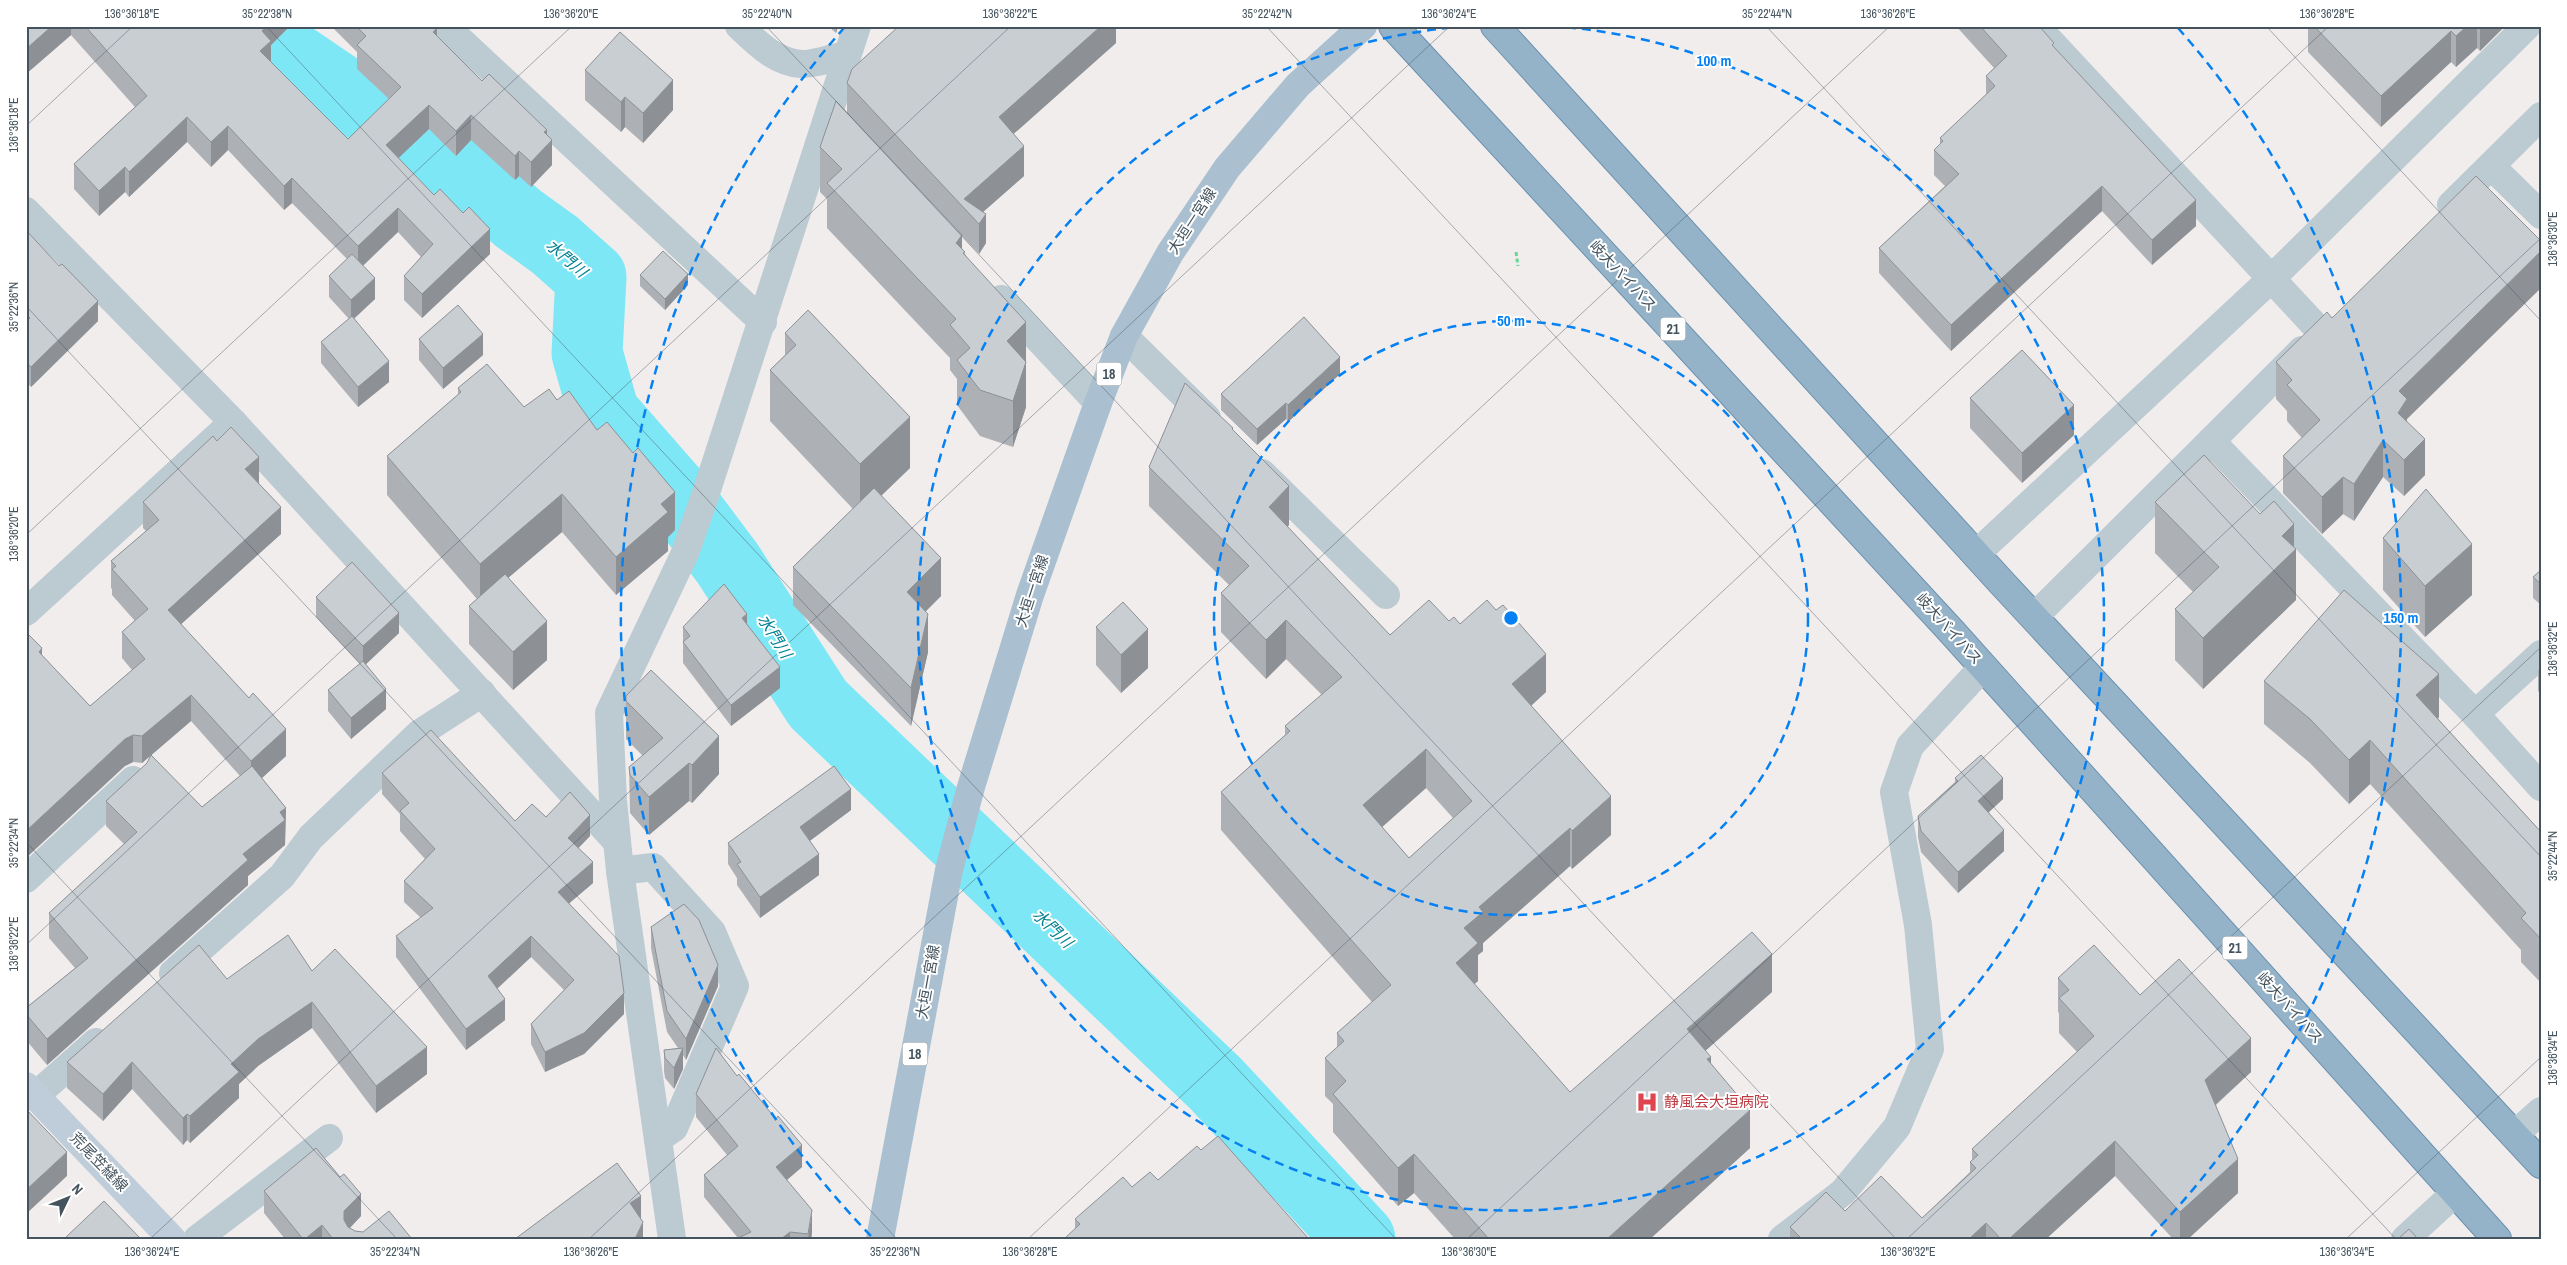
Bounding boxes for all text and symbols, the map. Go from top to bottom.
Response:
text: 136°36'18"E [104,6,160,22]
text: 35°22'38"N [242,6,292,22]
text: 136°36'20"E [543,6,599,22]
text: 35°22'40"N [742,6,792,22]
text: 136°36'22"E [982,6,1038,22]
text: 35°22'42"N [1242,6,1292,22]
text: 136°36'24"E [1421,6,1477,22]
text: 35°22'44"N [1742,6,1792,22]
text: 136°36'26"E [1860,6,1916,22]
text: 136°36'28"E [2299,6,2355,22]
text: 100 m [1697,50,1731,71]
text: 136°36'18"E [6,97,22,153]
street label: 大垣一宮線 [1162,184,1221,258]
text: 136°36'30"E [2545,211,2561,267]
water label: 水門川 [542,234,594,283]
street label: 岐大バイパス [1585,236,1662,316]
text: 35°22'36"N [6,282,22,332]
text: 50 m [1497,310,1525,331]
road number: 21 [1660,318,1686,340]
road number: 18 [1096,362,1122,386]
text: 136°36'20"E [6,506,22,562]
street label: 大垣一宮線 [1010,552,1053,630]
street label: 岐大バイパス [1912,588,1987,669]
text: 150 m [2384,607,2418,628]
centre of rings [1502,609,1520,627]
water label: 水門川 [753,610,798,664]
text: 136°36'32"E [2545,621,2561,677]
text: 35°22'34"N [6,818,22,868]
text: 35°22'44"N [2545,831,2561,881]
water label: 水門川 [1028,903,1079,954]
text: 136°36'22"E [6,916,22,972]
road number: 21 [2222,936,2248,960]
street label: 大垣一宮線 [911,943,944,1021]
street label: 岐大バイパス [2253,967,2328,1048]
text: 136°36'34"E [2545,1030,2561,1086]
road number: 18 [902,1042,928,1066]
hospital icon: 静風会大垣病院 [1634,1089,1660,1115]
place label: 静風会大垣病院 [1664,1091,1769,1112]
street label: 荒尾笠縫線 [66,1127,133,1196]
north arrow [42,1172,92,1222]
text: N [68,1180,87,1198]
text: 136°36'24"E [124,1244,180,1260]
text: 35°22'34"N [370,1244,420,1260]
text: 136°36'26"E [563,1244,619,1260]
text: 35°22'36"N [870,1244,920,1260]
text: 136°36'28"E [1002,1244,1058,1260]
text: 136°36'30"E [1441,1244,1497,1260]
text: 136°36'32"E [1880,1244,1936,1260]
text: 136°36'34"E [2319,1244,2375,1260]

